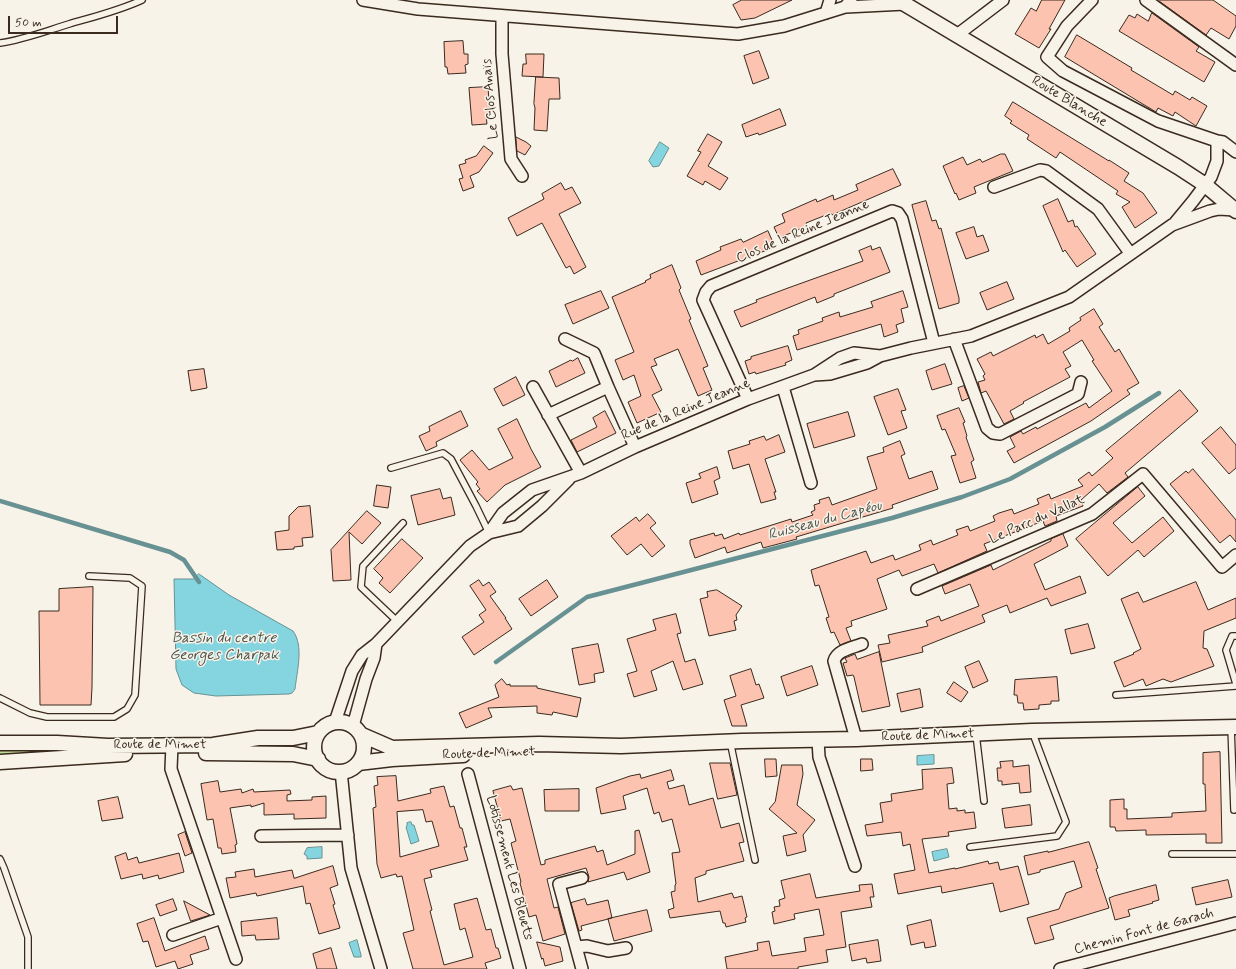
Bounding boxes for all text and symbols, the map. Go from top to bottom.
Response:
scale bar [10,8,120,34]
text: 50 m [15,15,42,31]
street label: Le Clos Anaïs [479,58,503,140]
street label: Route Blanche [1028,73,1110,131]
street label: Clos de la Reine Jeanne [734,196,872,268]
street label: Rue de la Reine Jeanne [619,375,753,445]
street label: Le Parc du Vallat [987,492,1087,548]
water label: Ruisseau du Capéou [766,497,884,545]
water label: Bassin du centre Georges Charpak [169,630,279,665]
street label: Route de Mimet [881,726,975,746]
street label: Route de Mimet [113,737,207,753]
street label: Route de Mimet [442,744,536,764]
street label: Lotissement Les Bleuets [482,794,536,942]
street label: Chemin Font de Garach [1072,905,1216,959]

